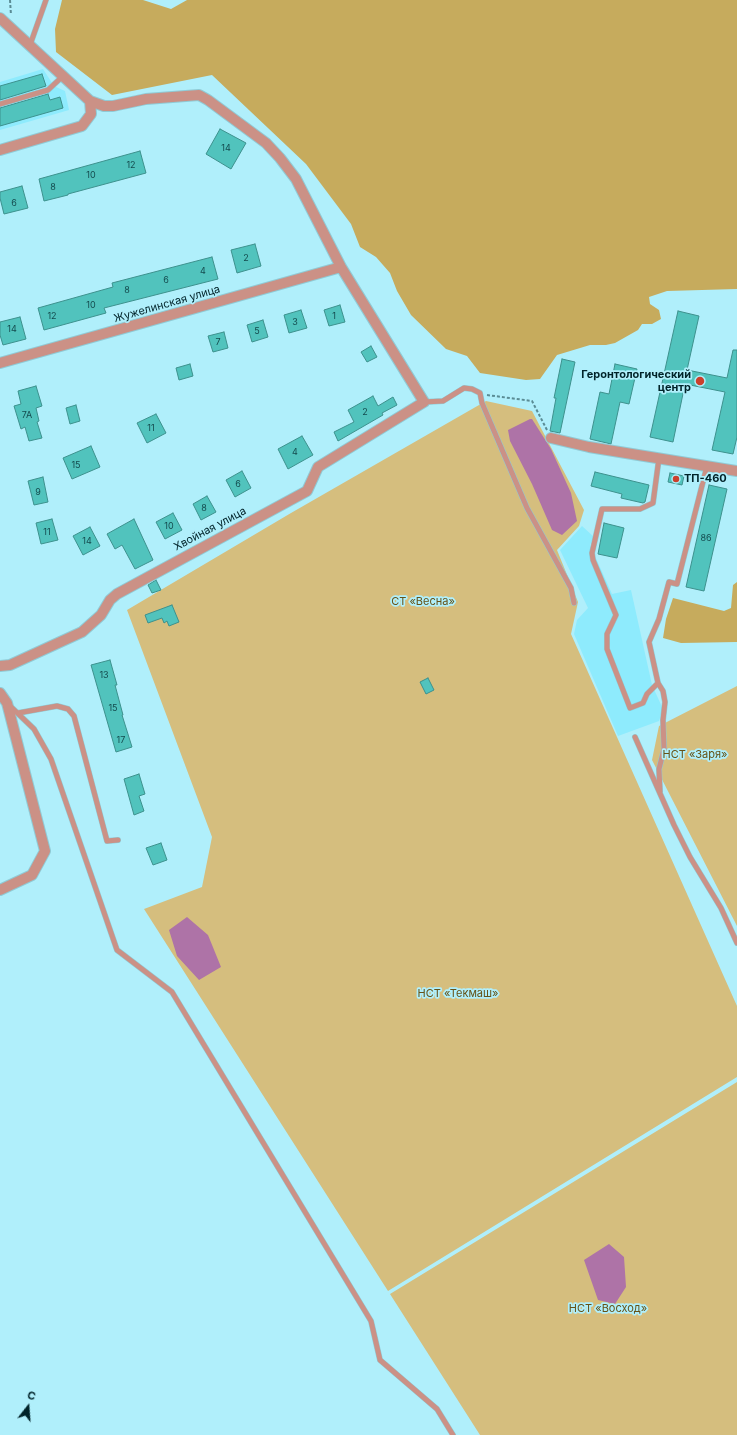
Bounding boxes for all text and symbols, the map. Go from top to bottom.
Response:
house number: 14 [221,143,231,153]
house number: 12 [126,160,136,170]
house number: 10 [86,170,96,180]
house number: 8 [50,182,56,192]
house number: 6 [11,198,17,208]
house number: 2 [243,253,249,263]
house number: 4 [200,266,206,276]
house number: 6 [163,275,169,285]
street label: Жужелинская улица [112,282,222,326]
house number: 8 [124,285,130,295]
house number: 10 [86,300,96,310]
house number: 12 [47,311,57,321]
house number: 1 [332,311,336,321]
house number: 3 [292,317,298,327]
house number: 14 [7,324,17,334]
house number: 5 [254,326,260,336]
house number: 7 [215,337,221,347]
place label: Геронтологический центр [581,368,691,394]
marker: Геронтологический центр [694,375,706,387]
house number: 2 [362,407,368,417]
house number: 7А [22,410,32,420]
house number: 11 [147,423,155,433]
house number: 4 [292,447,298,457]
house number: 15 [71,460,81,470]
place label: ТП-460 [684,472,727,486]
marker: ТП-460 [671,474,681,484]
house number: 6 [235,479,241,489]
house number: 9 [35,487,41,497]
house number: 8 [201,503,207,513]
street label: Хвойная улица [172,504,248,554]
house number: 10 [164,521,174,531]
house number: 11 [43,527,51,537]
house number: 86 [700,533,712,543]
house number: 14 [82,536,92,546]
park label: СТ «Весна» [391,595,455,609]
house number: 13 [99,670,109,680]
house number: 15 [108,703,118,713]
house number: 17 [117,735,125,745]
park label: НСТ «Заря» [662,748,728,762]
park label: НСТ «Текмаш» [418,987,498,1001]
park label: НСТ «Восход» [569,1302,647,1316]
north arrow [8,1387,48,1427]
text: С [26,1388,37,1403]

